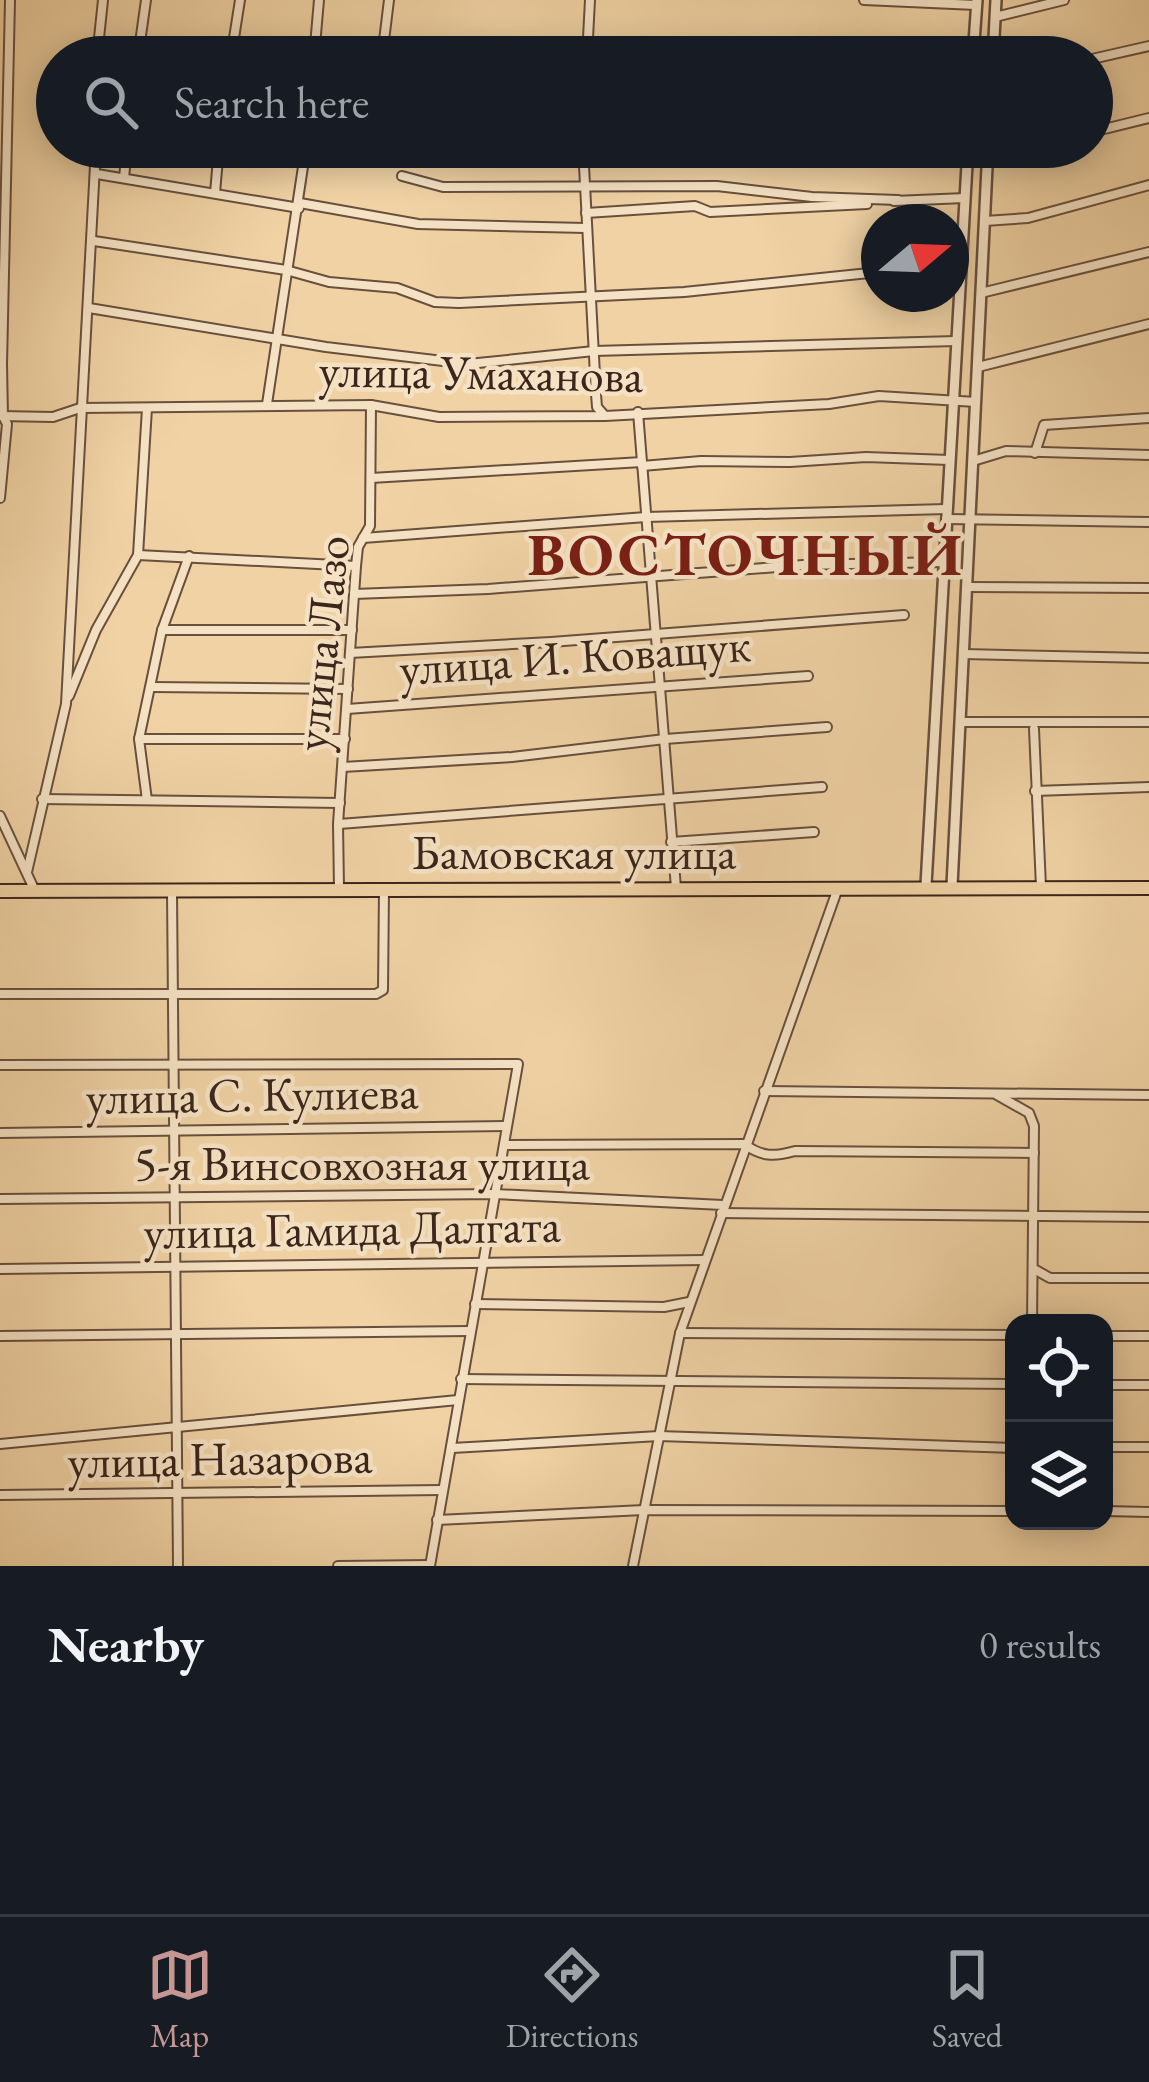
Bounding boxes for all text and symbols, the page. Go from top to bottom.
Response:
search box [36,36,1113,168]
icon: search [78,69,144,135]
text: Search here [174,73,369,131]
north arrow [861,204,969,312]
street label: улица Умаханова [318,338,645,406]
district label: ВОСТОЧНЫЙ [527,515,965,593]
street label: улица Лазо [279,532,363,754]
street label: улица И. Коващук [397,613,753,699]
street label: Бамовская улица [412,821,737,883]
street label: улица С. Кулиева [85,1060,420,1128]
street label: 5-я Винсовхозная улица [134,1132,591,1194]
street label: улица Гамида Далгата [143,1193,562,1263]
map controls [1005,1314,1113,1530]
button: locate [1005,1314,1113,1422]
button: layers [1005,1422,1113,1530]
street label: улица Назарова [67,1424,374,1492]
text: Nearby [48,1611,204,1677]
text: 0 results [979,1619,1101,1670]
tab: Map [147,1942,213,2057]
tab: Directions [506,1942,639,2057]
tab: Saved [932,1942,1002,2057]

